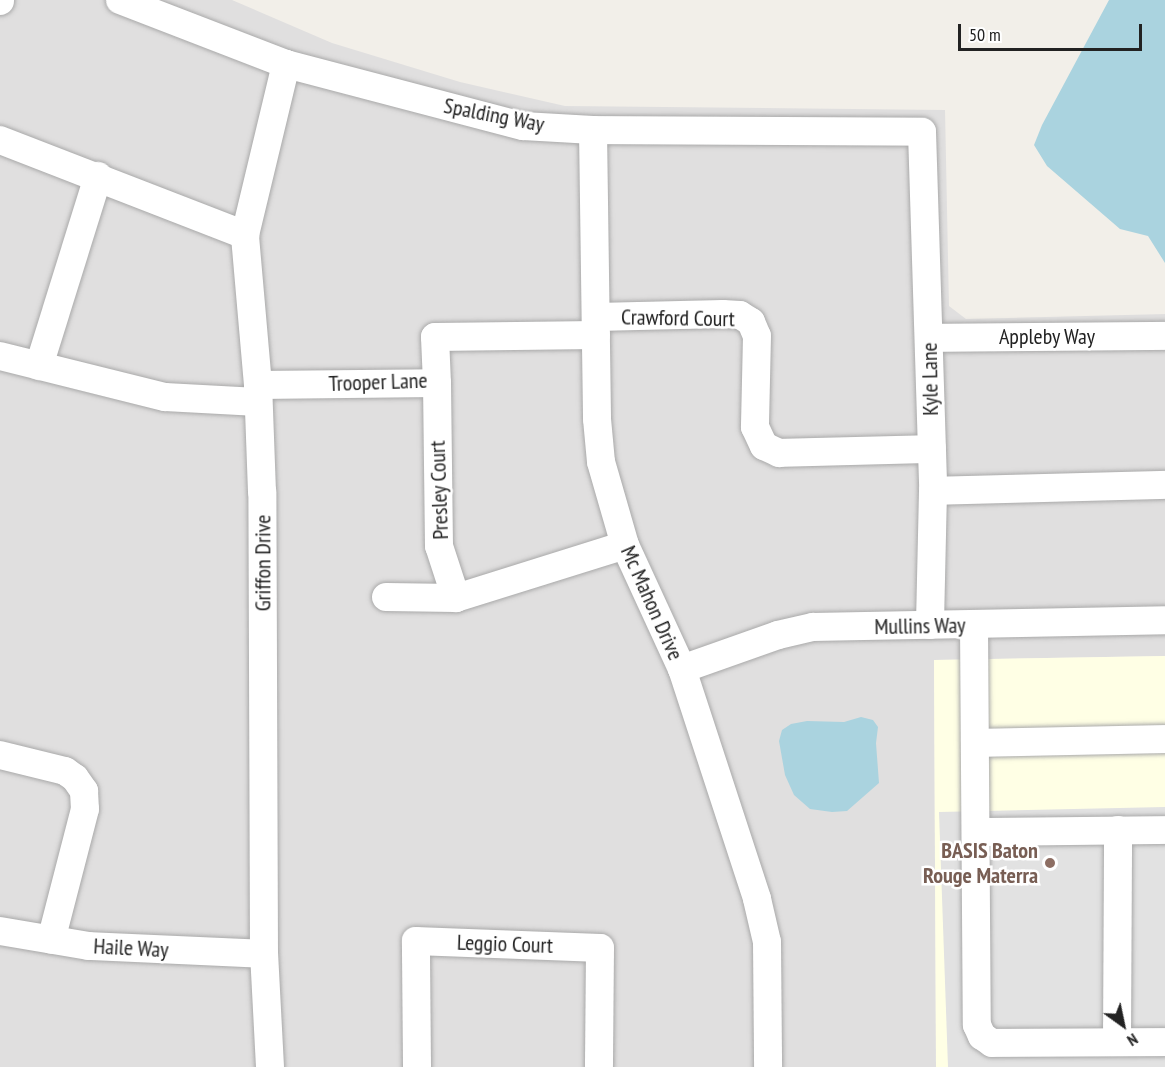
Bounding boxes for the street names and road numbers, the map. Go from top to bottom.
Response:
street label: Spalding Way [441,92,547,138]
street label: Crawford Court [621,304,735,332]
street label: Appleby Way [998,324,1096,350]
street label: Kyle Lane [916,342,944,416]
street label: Trooper Lane [328,367,428,397]
street label: Presley Court [424,440,454,540]
street label: Griffon Drive [250,515,276,611]
street label: Mc Mahon Drive [615,542,689,664]
street label: Mullins Way [874,612,966,640]
street label: Leggio Court [456,929,554,959]
street label: Haile Way [93,933,169,963]

